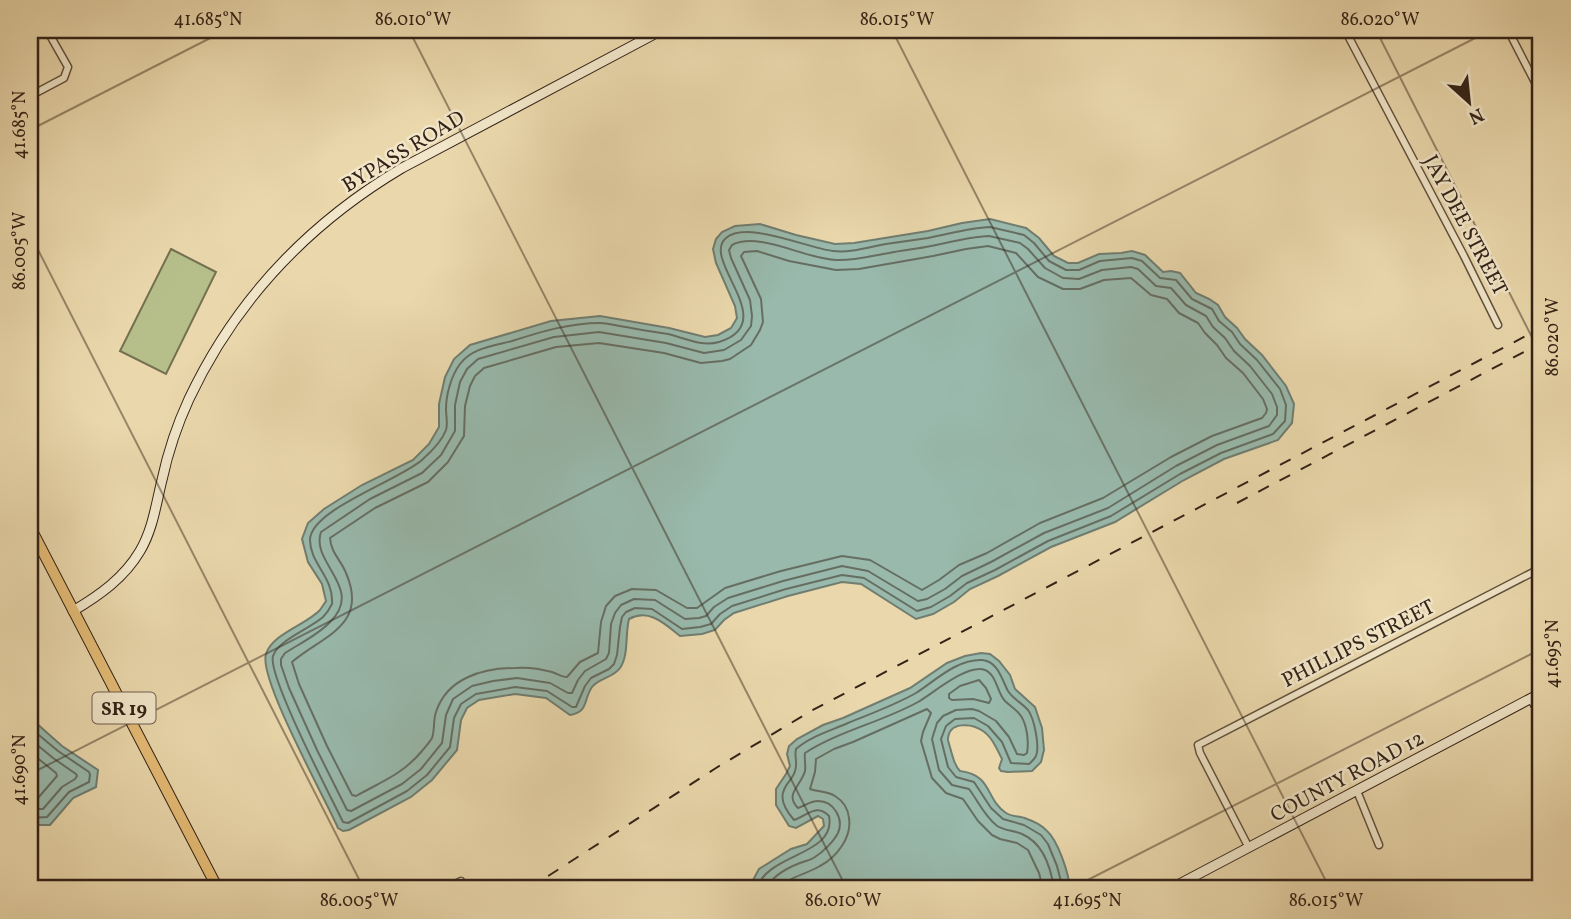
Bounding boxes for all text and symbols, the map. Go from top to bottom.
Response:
text: 41.685°N [174,8,242,33]
text: 86.010°W [375,8,451,33]
text: 86.015°W [860,8,934,33]
text: 86.020°W [1341,8,1419,33]
north arrow [1434,66,1504,136]
text: 41.685°N [8,91,33,159]
text: N [1464,101,1488,130]
street label: BYPASS ROAD [337,104,471,200]
street label: JAY DEE STREET [1415,150,1514,301]
text: 86.005°W [8,212,33,290]
text: 86.020°W [1541,298,1566,376]
street label: PHILLIPS STREET [1277,593,1440,695]
text: 41.695°N [1541,620,1566,689]
road number: SR 19 [92,692,156,723]
street label: COUNTY ROAD 12 [1266,724,1430,830]
text: 41.690°N [8,734,33,806]
text: 86.005°W [320,889,398,914]
text: 86.010°W [805,889,881,914]
text: 41.695°N [1053,889,1122,914]
text: 86.015°W [1289,889,1363,914]

